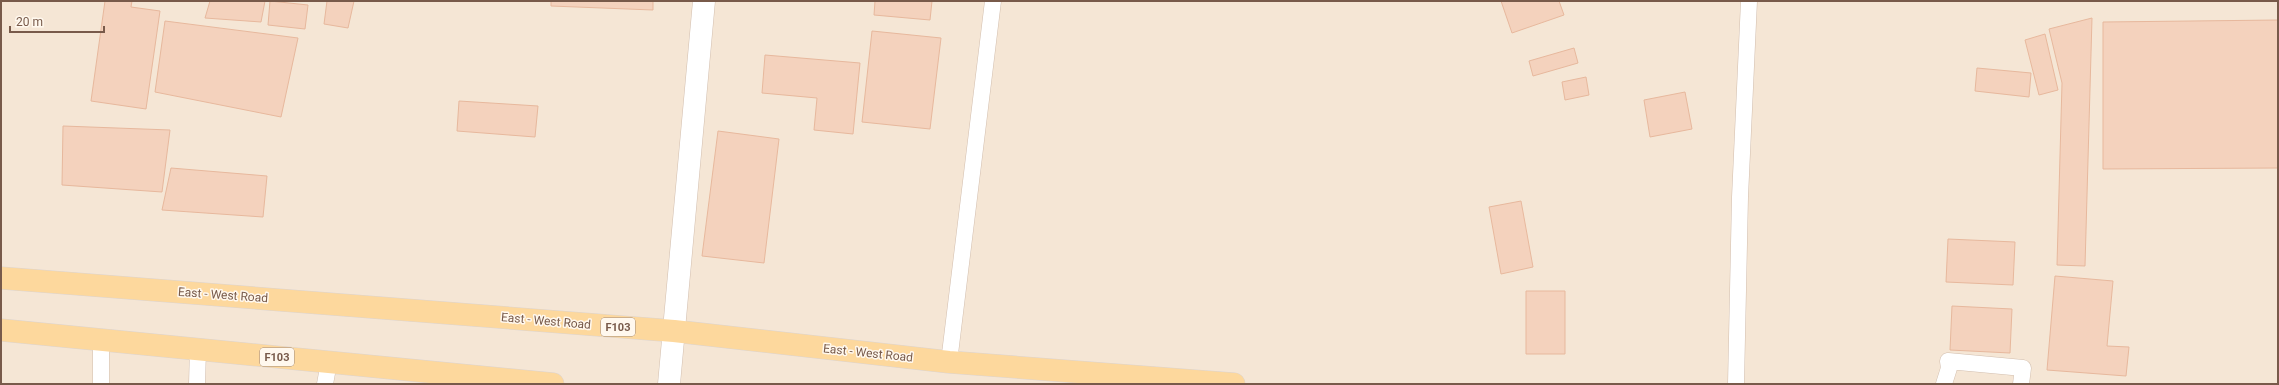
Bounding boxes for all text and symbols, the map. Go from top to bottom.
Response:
scale bar [10,8,104,34]
text: 20 m [16,15,43,29]
street label: East - West Road [178,285,268,305]
street label: East - West Road [500,310,592,332]
road number: F103 [601,318,635,336]
street label: East - West Road [822,341,914,365]
road number: F103 [260,348,294,366]

